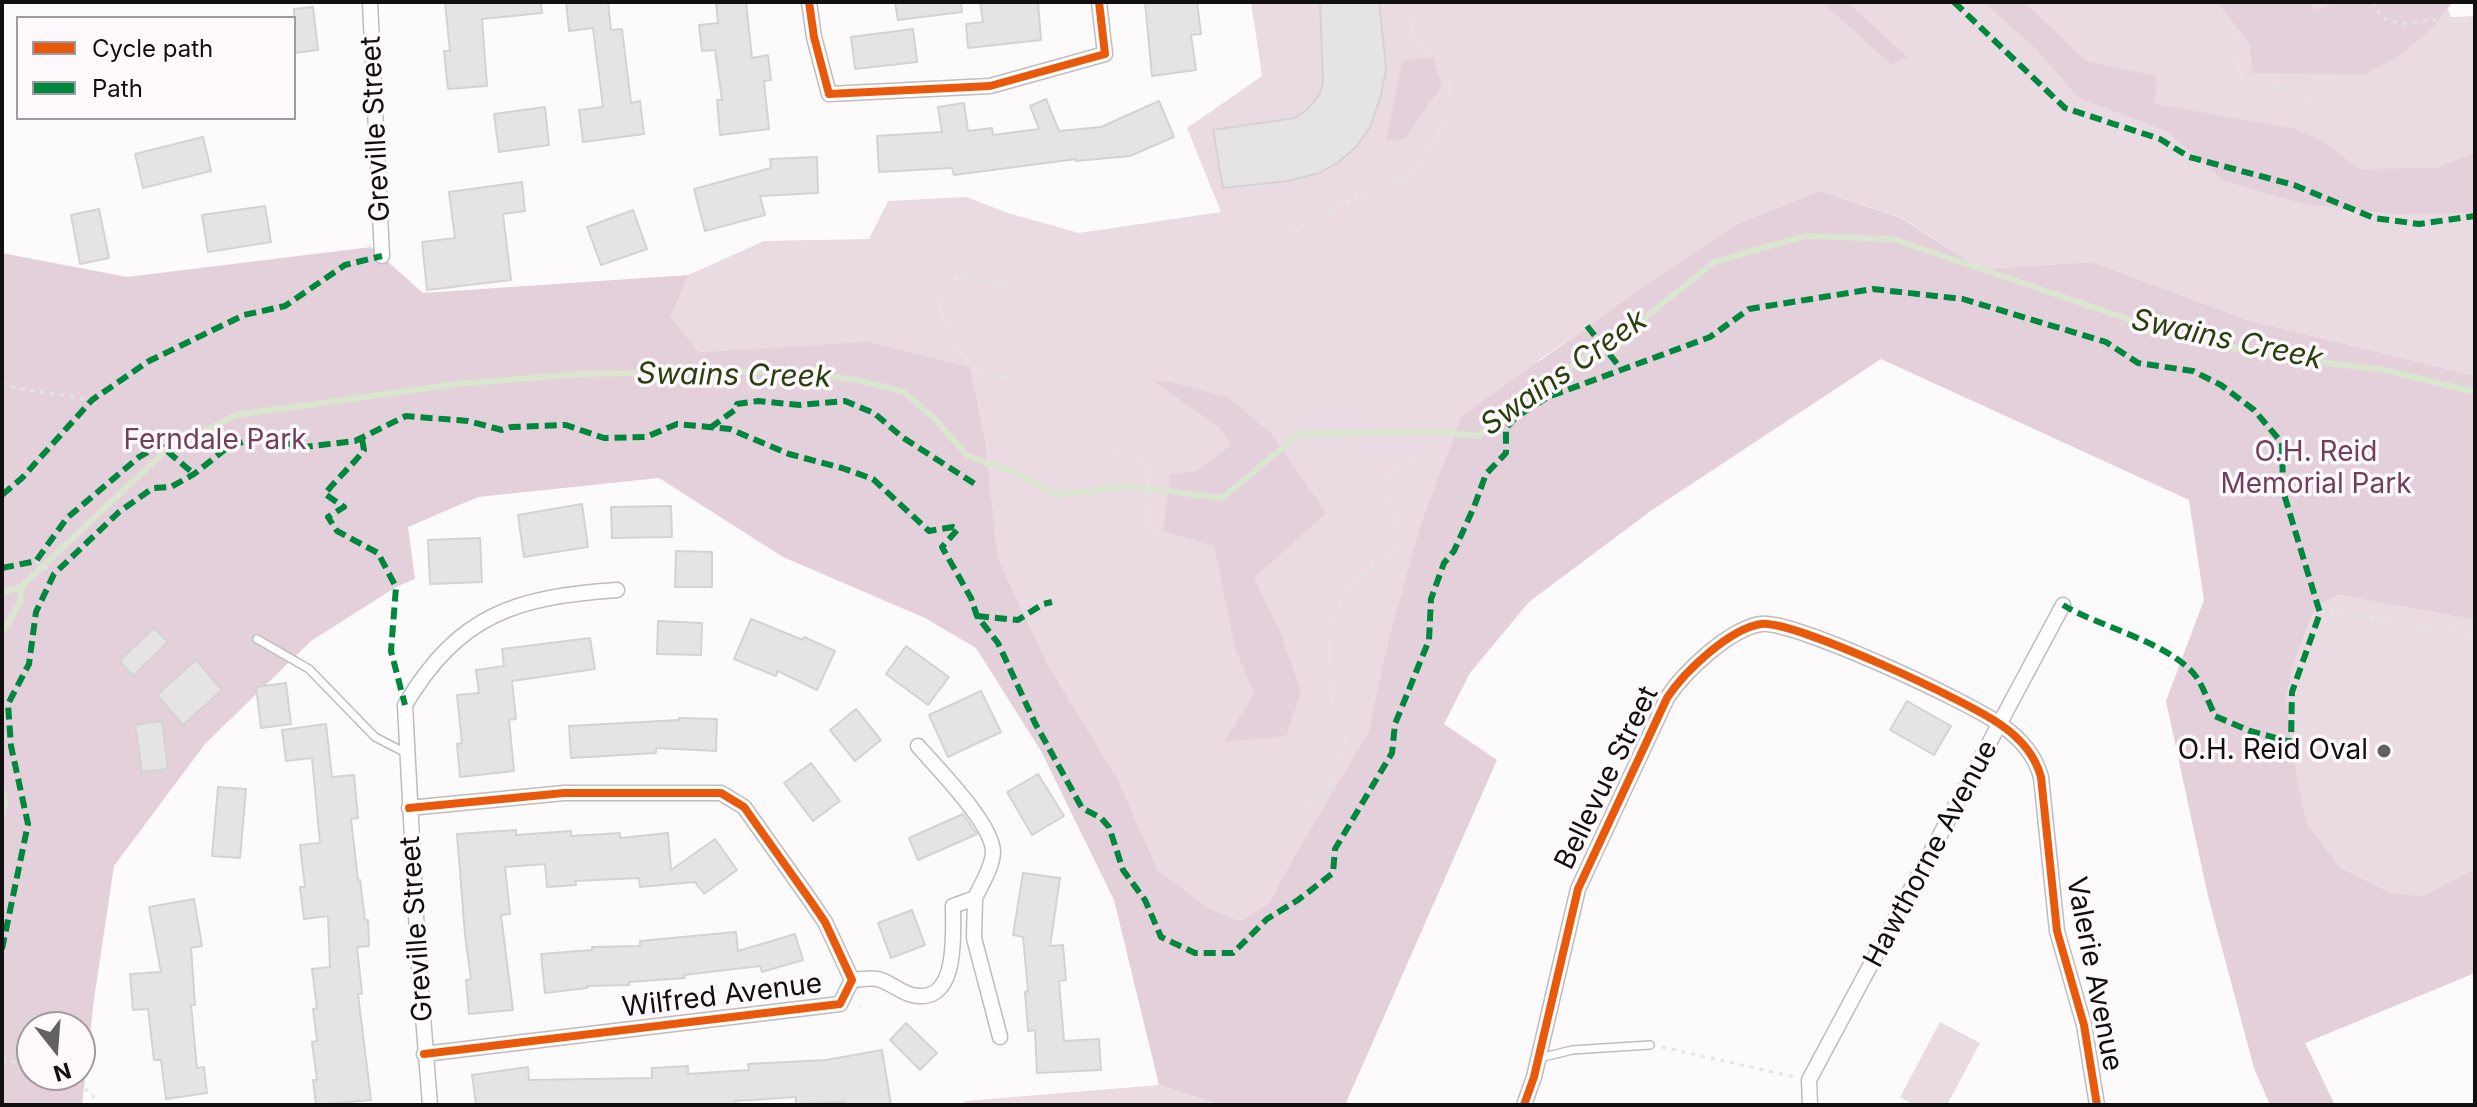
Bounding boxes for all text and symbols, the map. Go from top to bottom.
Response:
legend [16,16,296,120]
text: Cycle path [92,34,213,63]
street label: Greville Street [354,35,398,223]
text: Path [92,74,143,103]
water label: Swains Creek [1474,302,1654,444]
water label: Swains Creek [2128,302,2326,378]
water label: Swains Creek [636,356,832,396]
park label: Ferndale Park [123,424,307,458]
park label: O.H. Reid Memorial Park [2220,436,2412,502]
street label: Bellevue Street [1548,681,1666,875]
place label: O.H. Reid Oval [2178,734,2368,768]
street label: Hawthorne Avenue [1857,735,2005,973]
marker: O.H. Reid Oval [2375,742,2393,760]
street label: Greville Street [394,835,440,1023]
street label: Valerie Avenue [2059,874,2129,1074]
street label: Wilfred Avenue [620,967,824,1025]
north arrow [16,1011,96,1091]
text: N [51,1057,74,1087]

